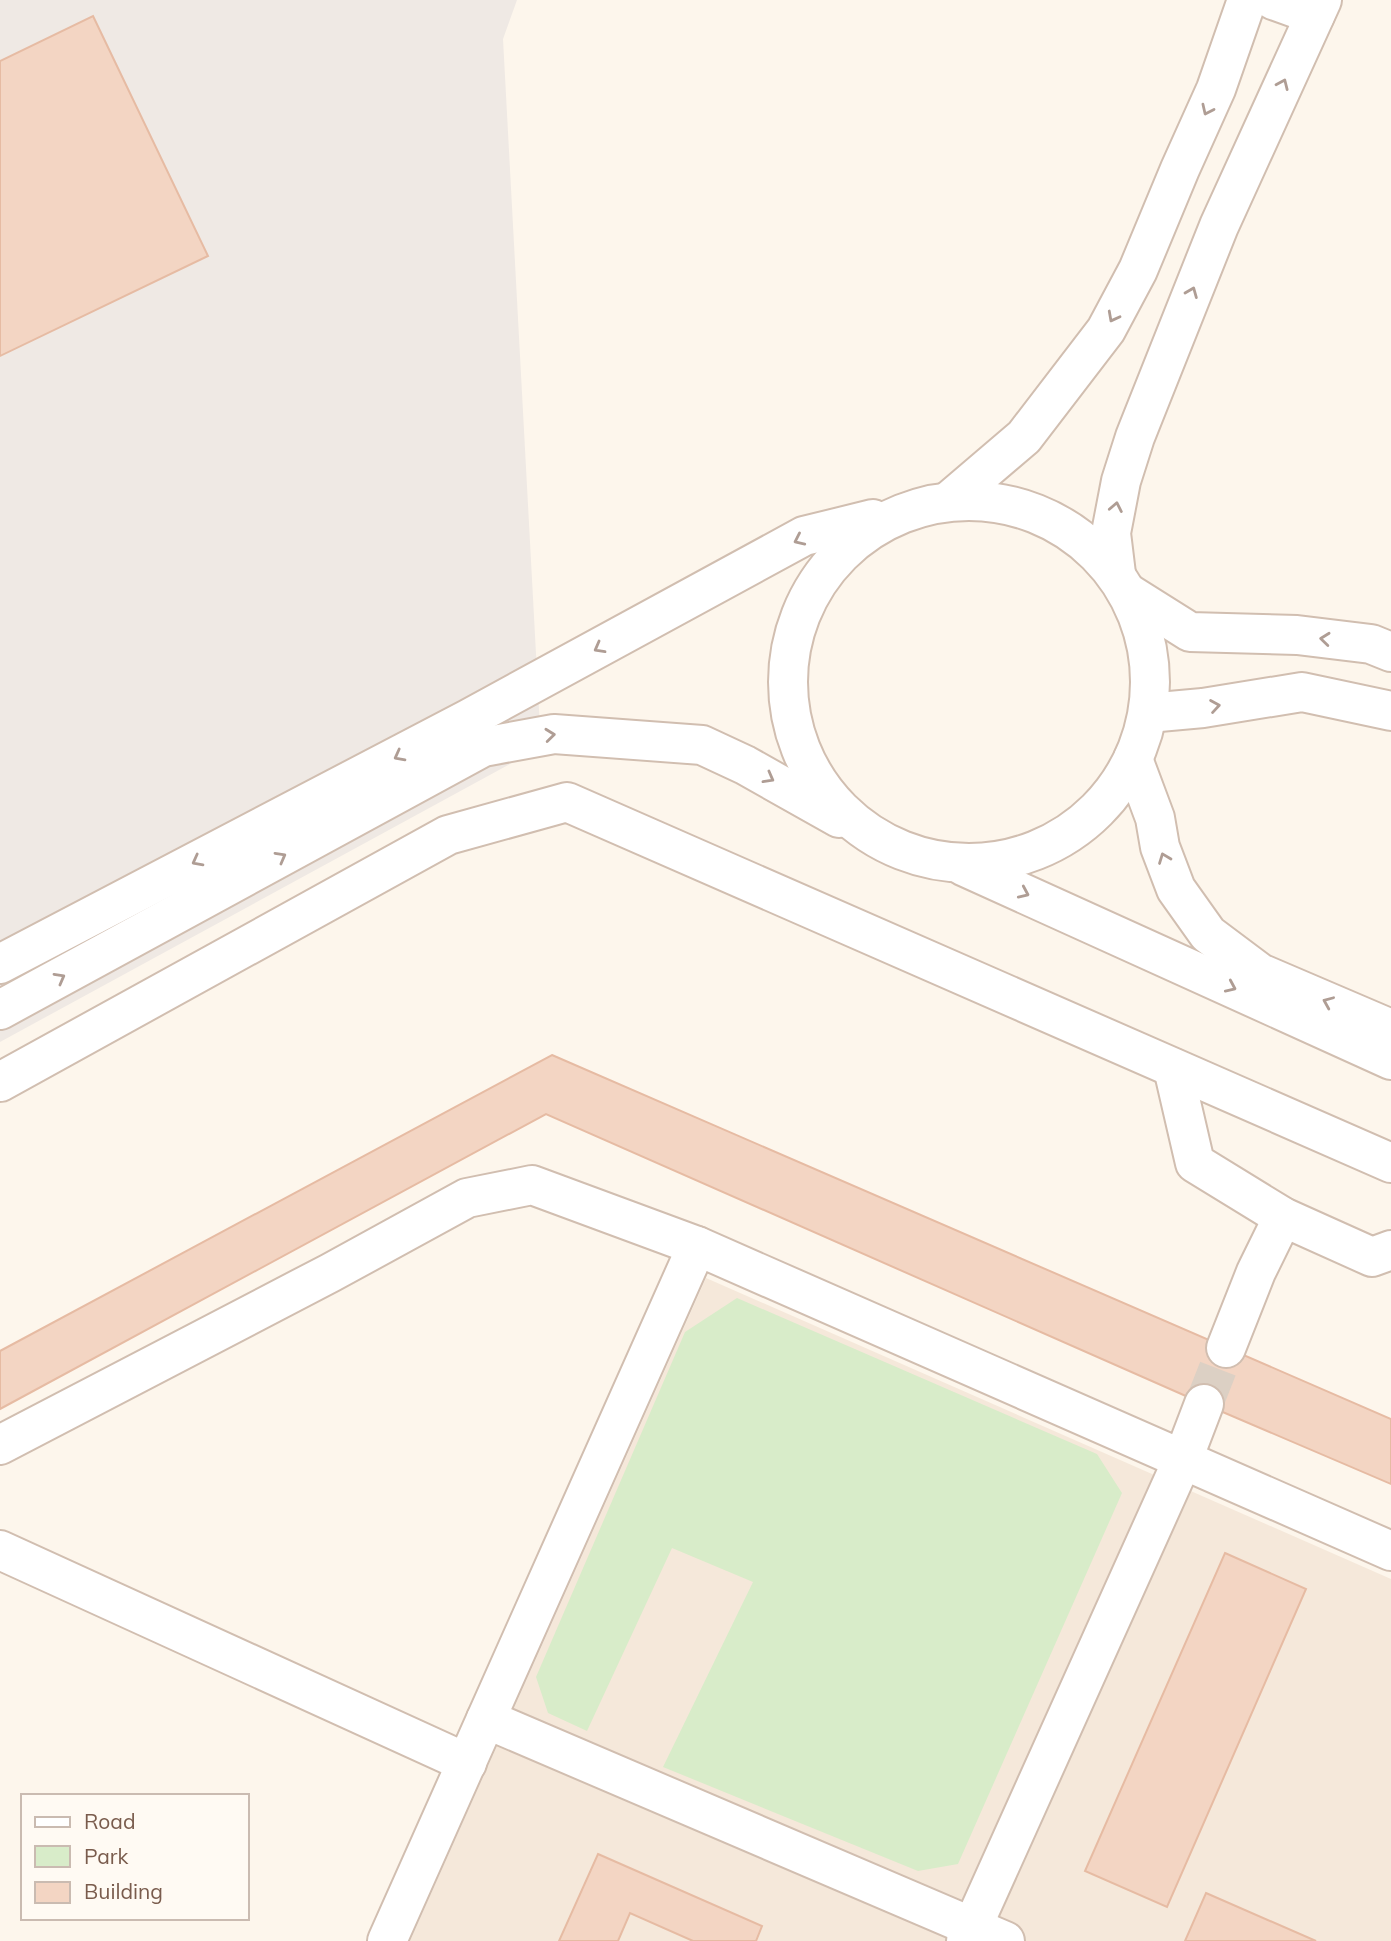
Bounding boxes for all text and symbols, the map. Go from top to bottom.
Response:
one-way arrow [1275,79,1289,91]
one-way arrow [1201,103,1215,115]
one-way arrow [1183,287,1197,299]
one-way arrow [1107,310,1121,322]
one-way arrow [1108,501,1123,513]
one-way arrow [794,532,806,546]
one-way arrow [1319,631,1330,646]
one-way arrow [594,640,606,653]
one-way arrow [1209,699,1221,714]
one-way arrow [544,728,556,743]
one-way arrow [394,747,406,761]
one-way arrow [762,770,775,783]
one-way arrow [274,852,287,865]
one-way arrow [192,853,204,867]
one-way arrow [1159,853,1173,865]
one-way arrow [1017,885,1029,899]
one-way arrow [53,972,65,986]
one-way arrow [1224,979,1236,993]
one-way arrow [1323,996,1336,1010]
legend [21,1794,248,1920]
text: Road [84,1808,135,1834]
text: Park [84,1843,128,1869]
text: Building [84,1878,163,1904]

